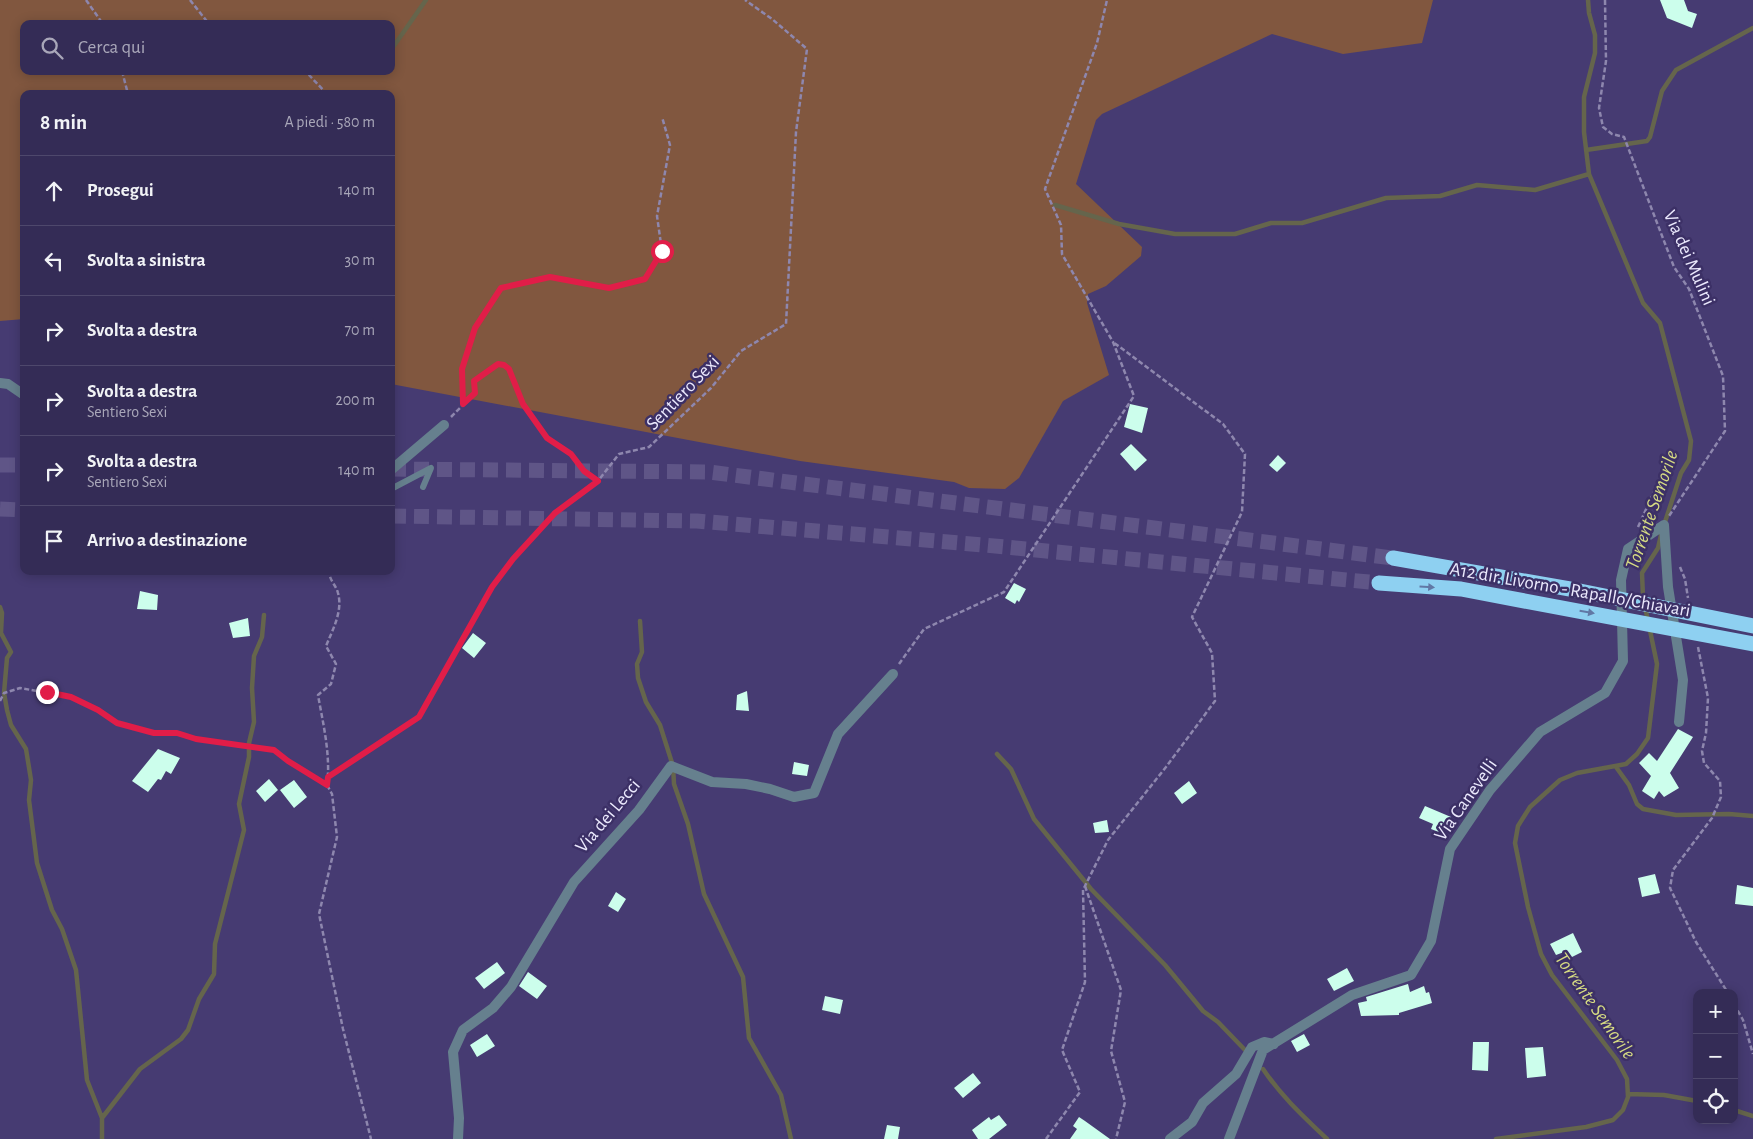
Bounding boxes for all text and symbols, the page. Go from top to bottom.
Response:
search box [20,20,395,75]
icon: search [38,34,66,62]
text: Cerca qui [78,38,145,57]
text: 8 min [40,112,87,133]
text: A piedi · 580 m [284,114,375,130]
icon: ahead [40,177,68,205]
text: Prosegui [87,181,154,200]
text: 140 m [338,182,375,198]
street label: Via dei Mulini [1660,208,1718,308]
route start [651,240,674,263]
icon: left [40,247,68,275]
text: Svolta a sinistra [87,251,206,270]
text: 30 m [345,252,375,268]
icon: right [40,317,68,345]
text: Svolta a destra [87,321,197,340]
text: 70 m [344,322,375,338]
street label: Sentiero Sexi [643,352,723,434]
text: Svolta a destra [87,382,197,401]
icon: right [40,387,68,415]
text: 200 m [335,392,375,408]
text: Sentiero Sexi [87,404,167,420]
water label: Torrente Semorile [1622,447,1682,572]
text: Svolta a destra [87,452,197,471]
icon: right [40,457,68,485]
text: 140 m [338,462,375,478]
text: Sentiero Sexi [87,474,167,490]
icon: arrive [40,527,68,555]
text: Arrivo a destinazione [87,531,247,550]
street label: A12 dir. Livorno - Rapallo/Chiavari [1448,559,1692,621]
one-way arrow [1419,583,1435,591]
one-way arrow [1580,608,1595,616]
route end [36,681,59,704]
street label: Via Canevelli [1431,756,1501,844]
street label: Via dei Lecci [572,776,644,856]
water label: Torrente Semorile [1551,949,1639,1063]
map controls [1693,989,1738,1124]
button: + [1693,989,1738,1034]
button: − [1693,1034,1738,1079]
button: locate [1693,1079,1738,1124]

